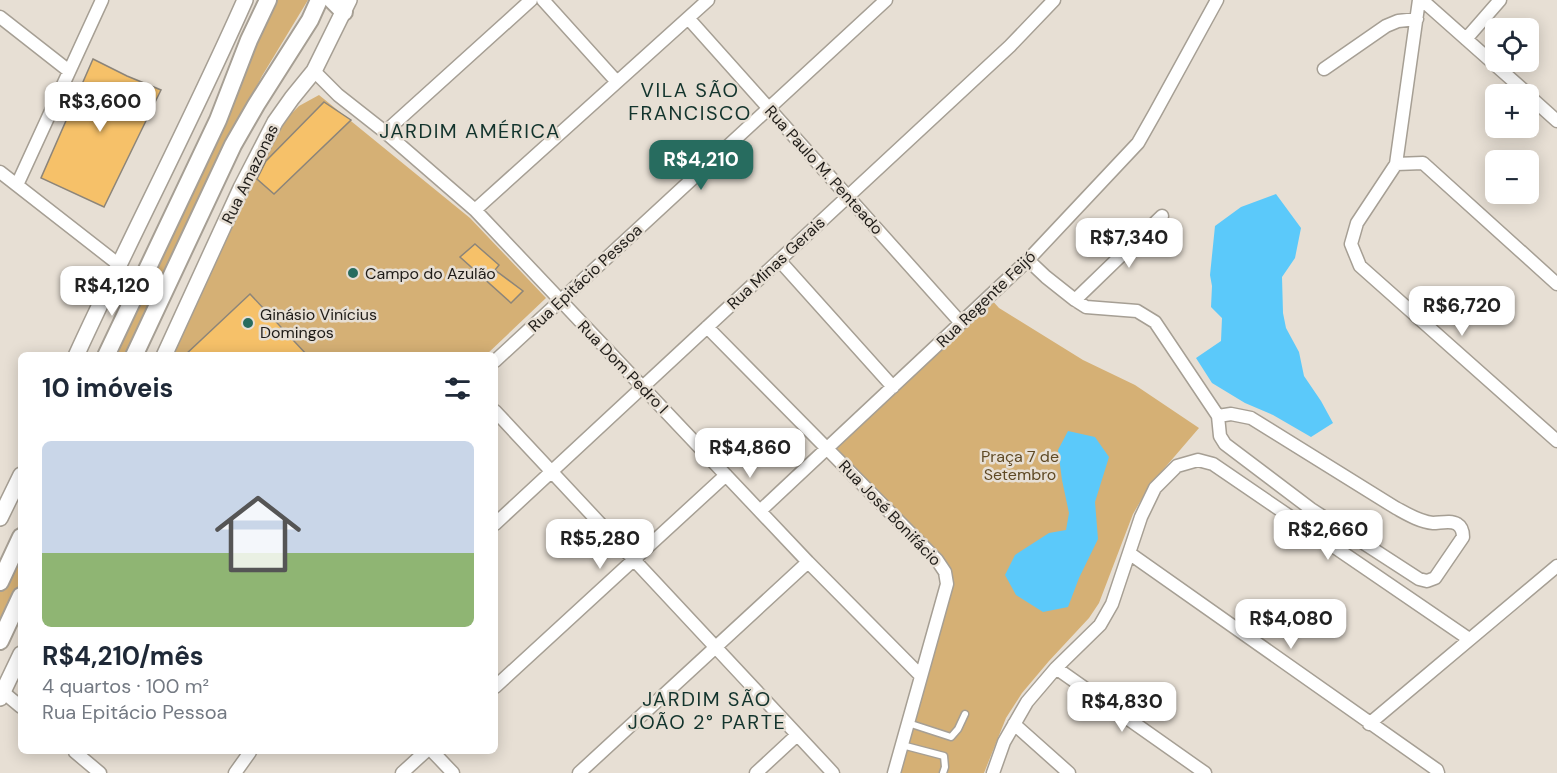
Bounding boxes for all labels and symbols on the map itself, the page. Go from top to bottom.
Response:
district label: VILA SÃO FRANCISCO [628,77,752,126]
pin: R$3,600 [45,82,155,133]
street label: Rua Paulo M. Penteado [760,101,888,239]
district label: JARDIM AMÉRICA [379,118,561,144]
street label: Rua Amazonas [217,121,283,227]
pin: R$4,210 [646,140,756,191]
street label: Rua Minas Gerais [722,212,830,314]
pin: R$7,340 [1074,218,1184,269]
street label: Rua Epitácio Pessoa [524,220,646,336]
street label: Rua Regente Feijó [932,246,1040,352]
place label: Campo do Azulão [365,263,496,284]
pin: R$4,120 [57,266,167,317]
marker: Campo do Azulão [346,266,360,280]
pin: R$6,720 [1407,286,1517,337]
place label: Ginásio Vinícius Domingos [260,304,377,343]
marker: Ginásio Vinícius Domingos [241,316,255,330]
street label: Rua Dom Pedro I [573,316,673,418]
pin: R$4,860 [695,428,805,479]
park label: Praça 7 de Setembro [981,446,1059,485]
street label: Rua José Bonifácio [834,456,946,570]
pin: R$2,660 [1273,510,1383,561]
pin: R$5,280 [545,519,655,570]
pin: R$4,080 [1236,599,1346,650]
pin: R$4,830 [1067,682,1177,733]
district label: JARDIM SÃO JOÃO 2° PARTE [628,686,786,735]

